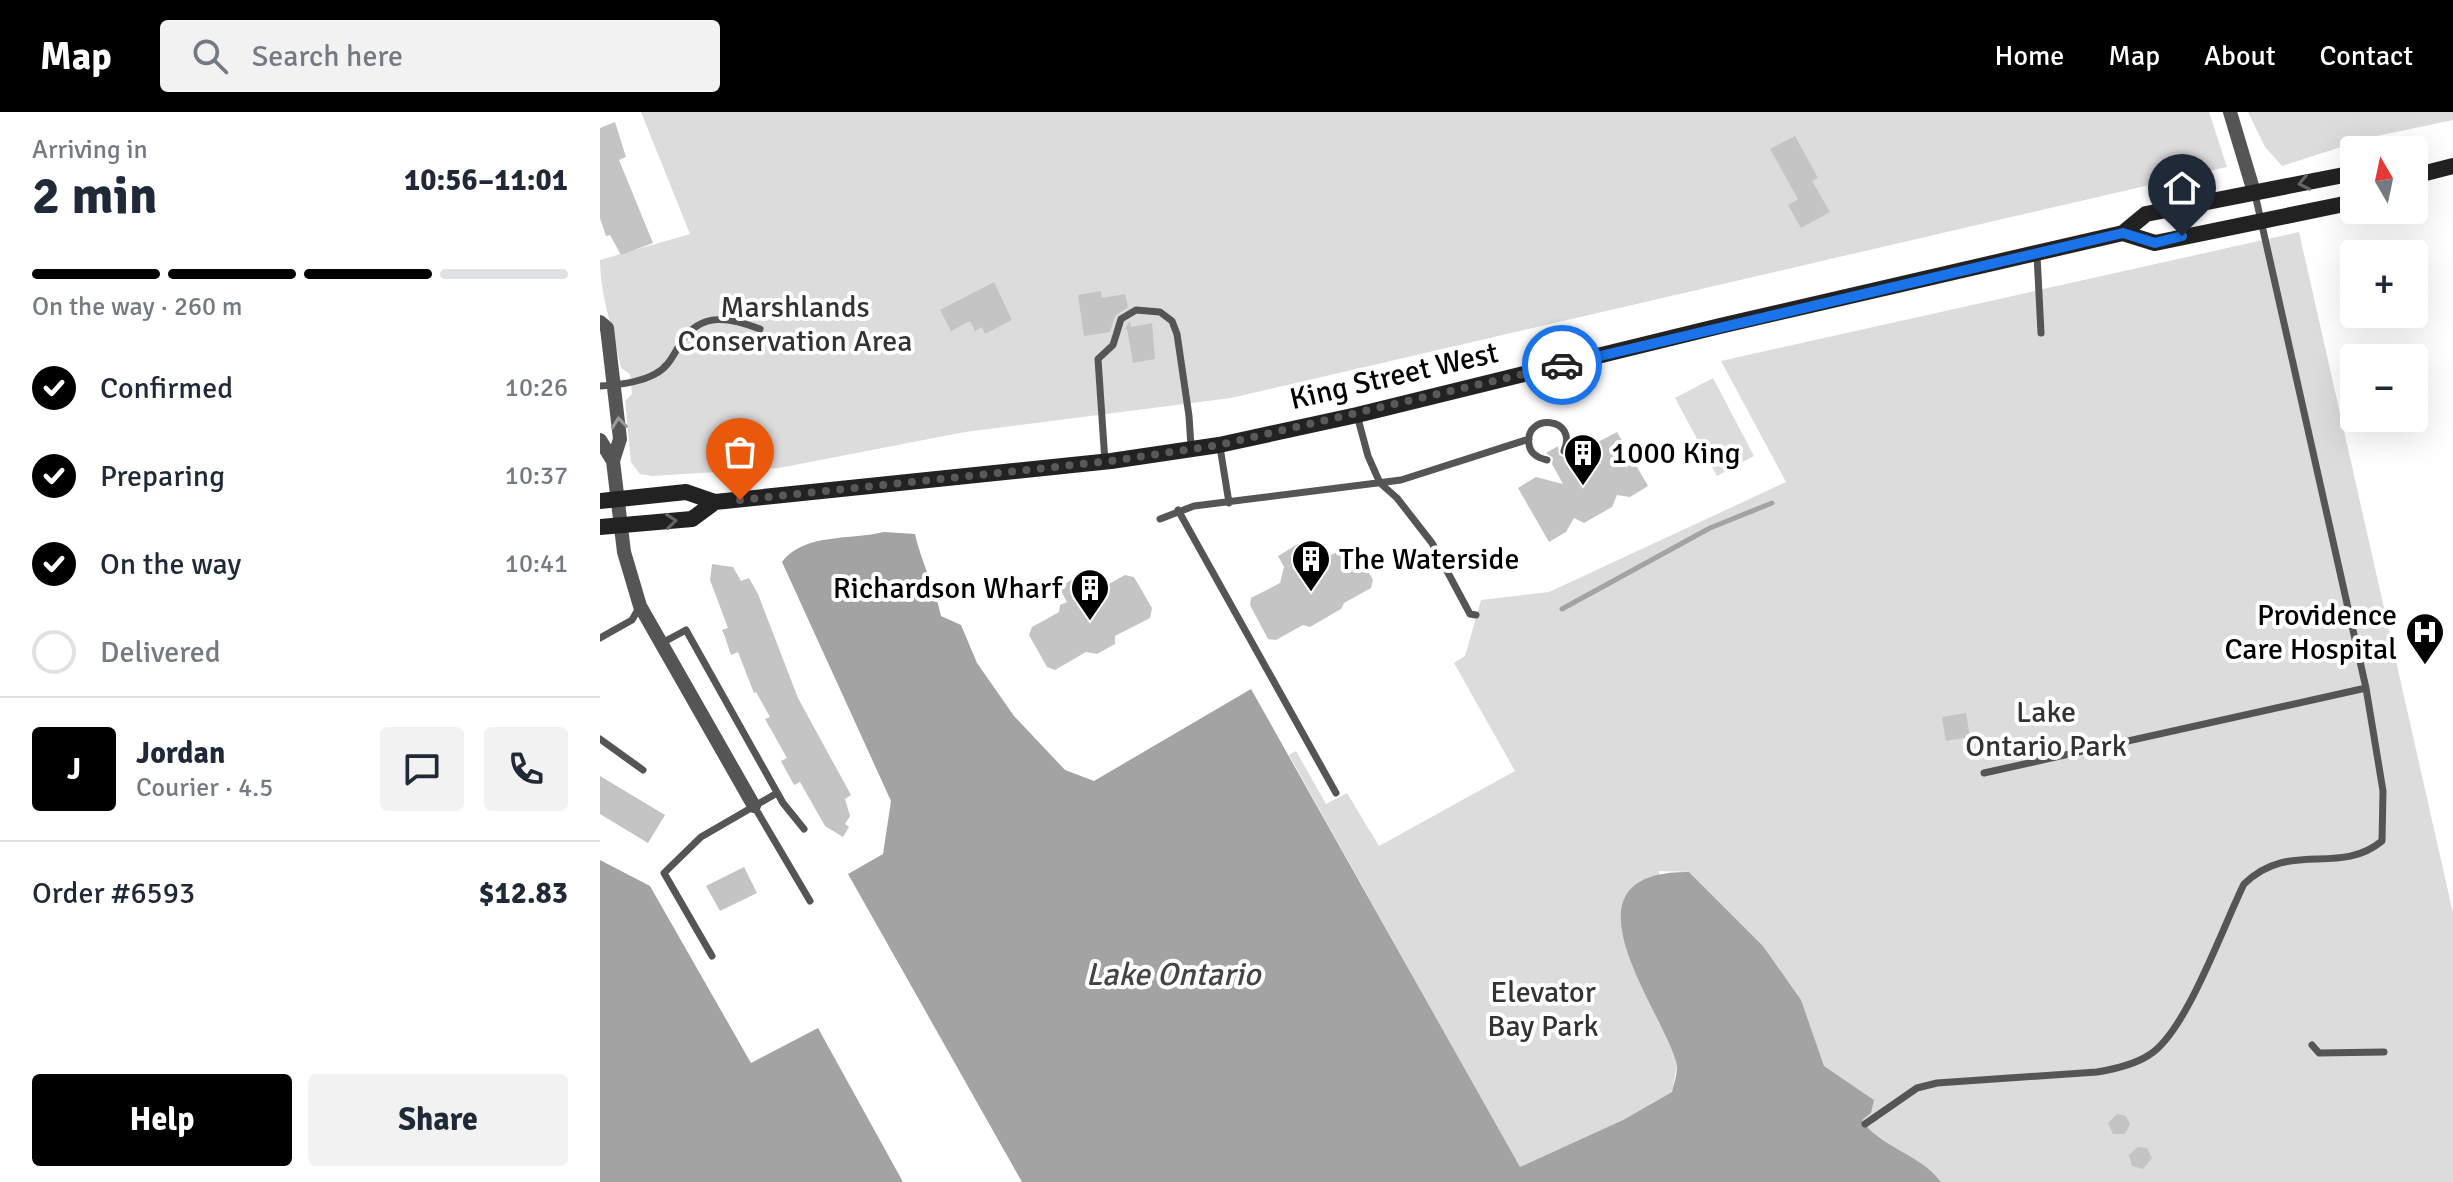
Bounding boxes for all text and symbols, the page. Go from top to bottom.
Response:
search box [160,20,720,92]
text: Map [40,33,112,80]
icon: search [188,34,232,78]
text: Search here [252,38,403,75]
text: Home [1995,39,2064,73]
text: Map [2108,39,2160,73]
text: About [2204,39,2276,73]
text: Contact [2320,39,2413,73]
text: Arriving in [32,134,148,166]
north arrow [2340,136,2428,224]
map controls [2340,136,2428,432]
pin [2148,154,2216,236]
text: 10:56–11:01 [404,162,568,199]
text: 2 min [32,164,158,228]
icon: home [2160,166,2204,210]
one-way arrow [2298,174,2312,191]
button: + [2340,240,2428,328]
park label: Marshlands Conservation Area [678,289,912,360]
text: On the way · 260 m [32,291,242,323]
courier [1522,325,1602,405]
street label: King Street West [1286,334,1502,418]
icon: car [1540,343,1584,387]
button: − [2340,344,2428,432]
icon: check [32,366,76,410]
text: Confirmed [100,370,233,407]
text: 10:26 [505,372,568,404]
one-way arrow [610,417,627,430]
pin [706,418,774,500]
icon: bag [718,430,762,474]
building icon: 1000 King [1562,432,1604,487]
place label: 1000 King [1611,435,1741,472]
icon: check [32,454,76,498]
text: Preparing [100,458,225,495]
text: 10:37 [505,460,568,492]
one-way arrow [665,513,678,530]
building icon: The Waterside [1290,538,1332,593]
place label: The Waterside [1339,541,1520,578]
icon: check [32,542,76,586]
text: On the way [100,546,241,583]
text: 10:41 [505,548,568,580]
building icon: Richardson Wharf [1069,567,1111,622]
place label: Richardson Wharf [833,570,1064,607]
place label: Providence Care Hospital [2224,597,2397,668]
hospital icon: Providence Care Hospital [2404,611,2446,666]
text: Delivered [100,634,221,671]
park label: Lake Ontario Park [1965,694,2127,765]
button: chat [380,727,464,811]
button: phone [484,727,568,811]
text: Jordan [136,735,225,772]
text: J [67,751,81,788]
text: Courier · 4.5 [136,772,273,804]
text: Order #6593 [32,875,195,912]
text: $12.83 [478,875,568,912]
water label: Lake Ontario [1086,955,1262,994]
park label: Elevator Bay Park [1487,974,1599,1045]
button: Help [32,1074,292,1166]
button: Share [308,1074,568,1166]

